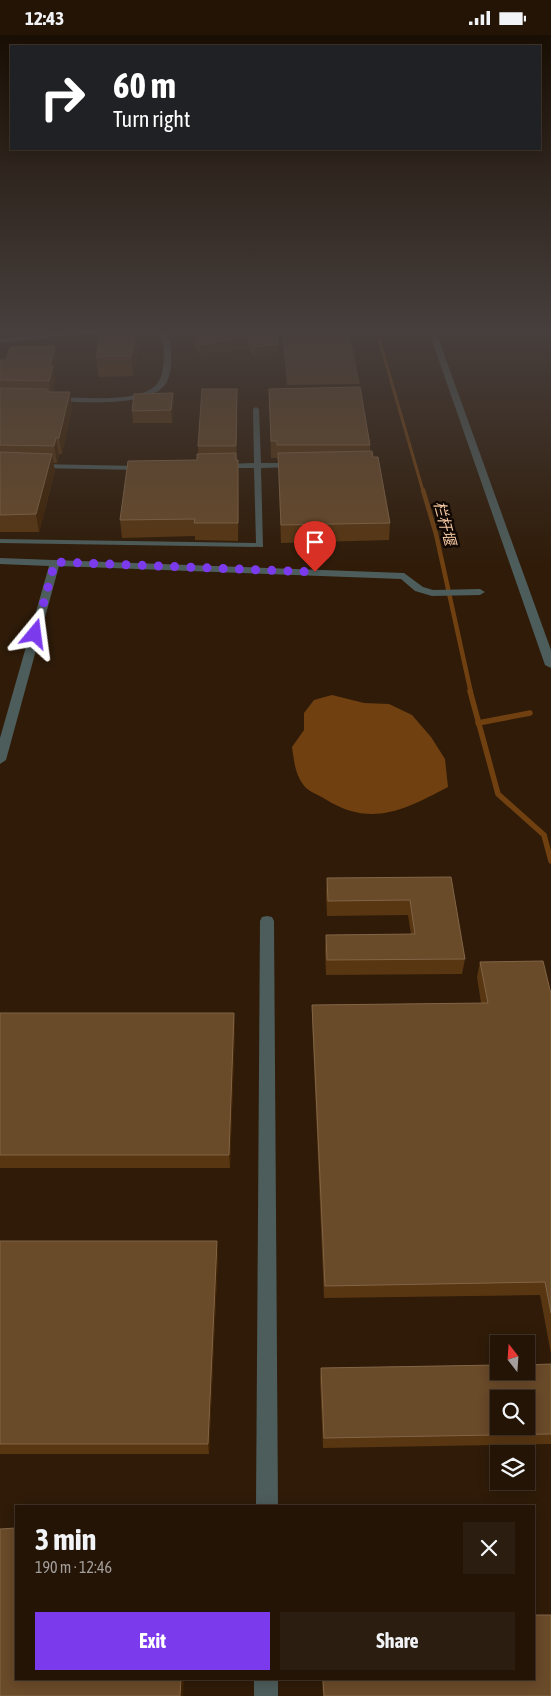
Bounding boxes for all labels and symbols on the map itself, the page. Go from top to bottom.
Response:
water label: 栏杆堰 [431,499,460,550]
pin [294,521,336,572]
position arrow [8,607,60,659]
north arrow [490,1335,535,1380]

